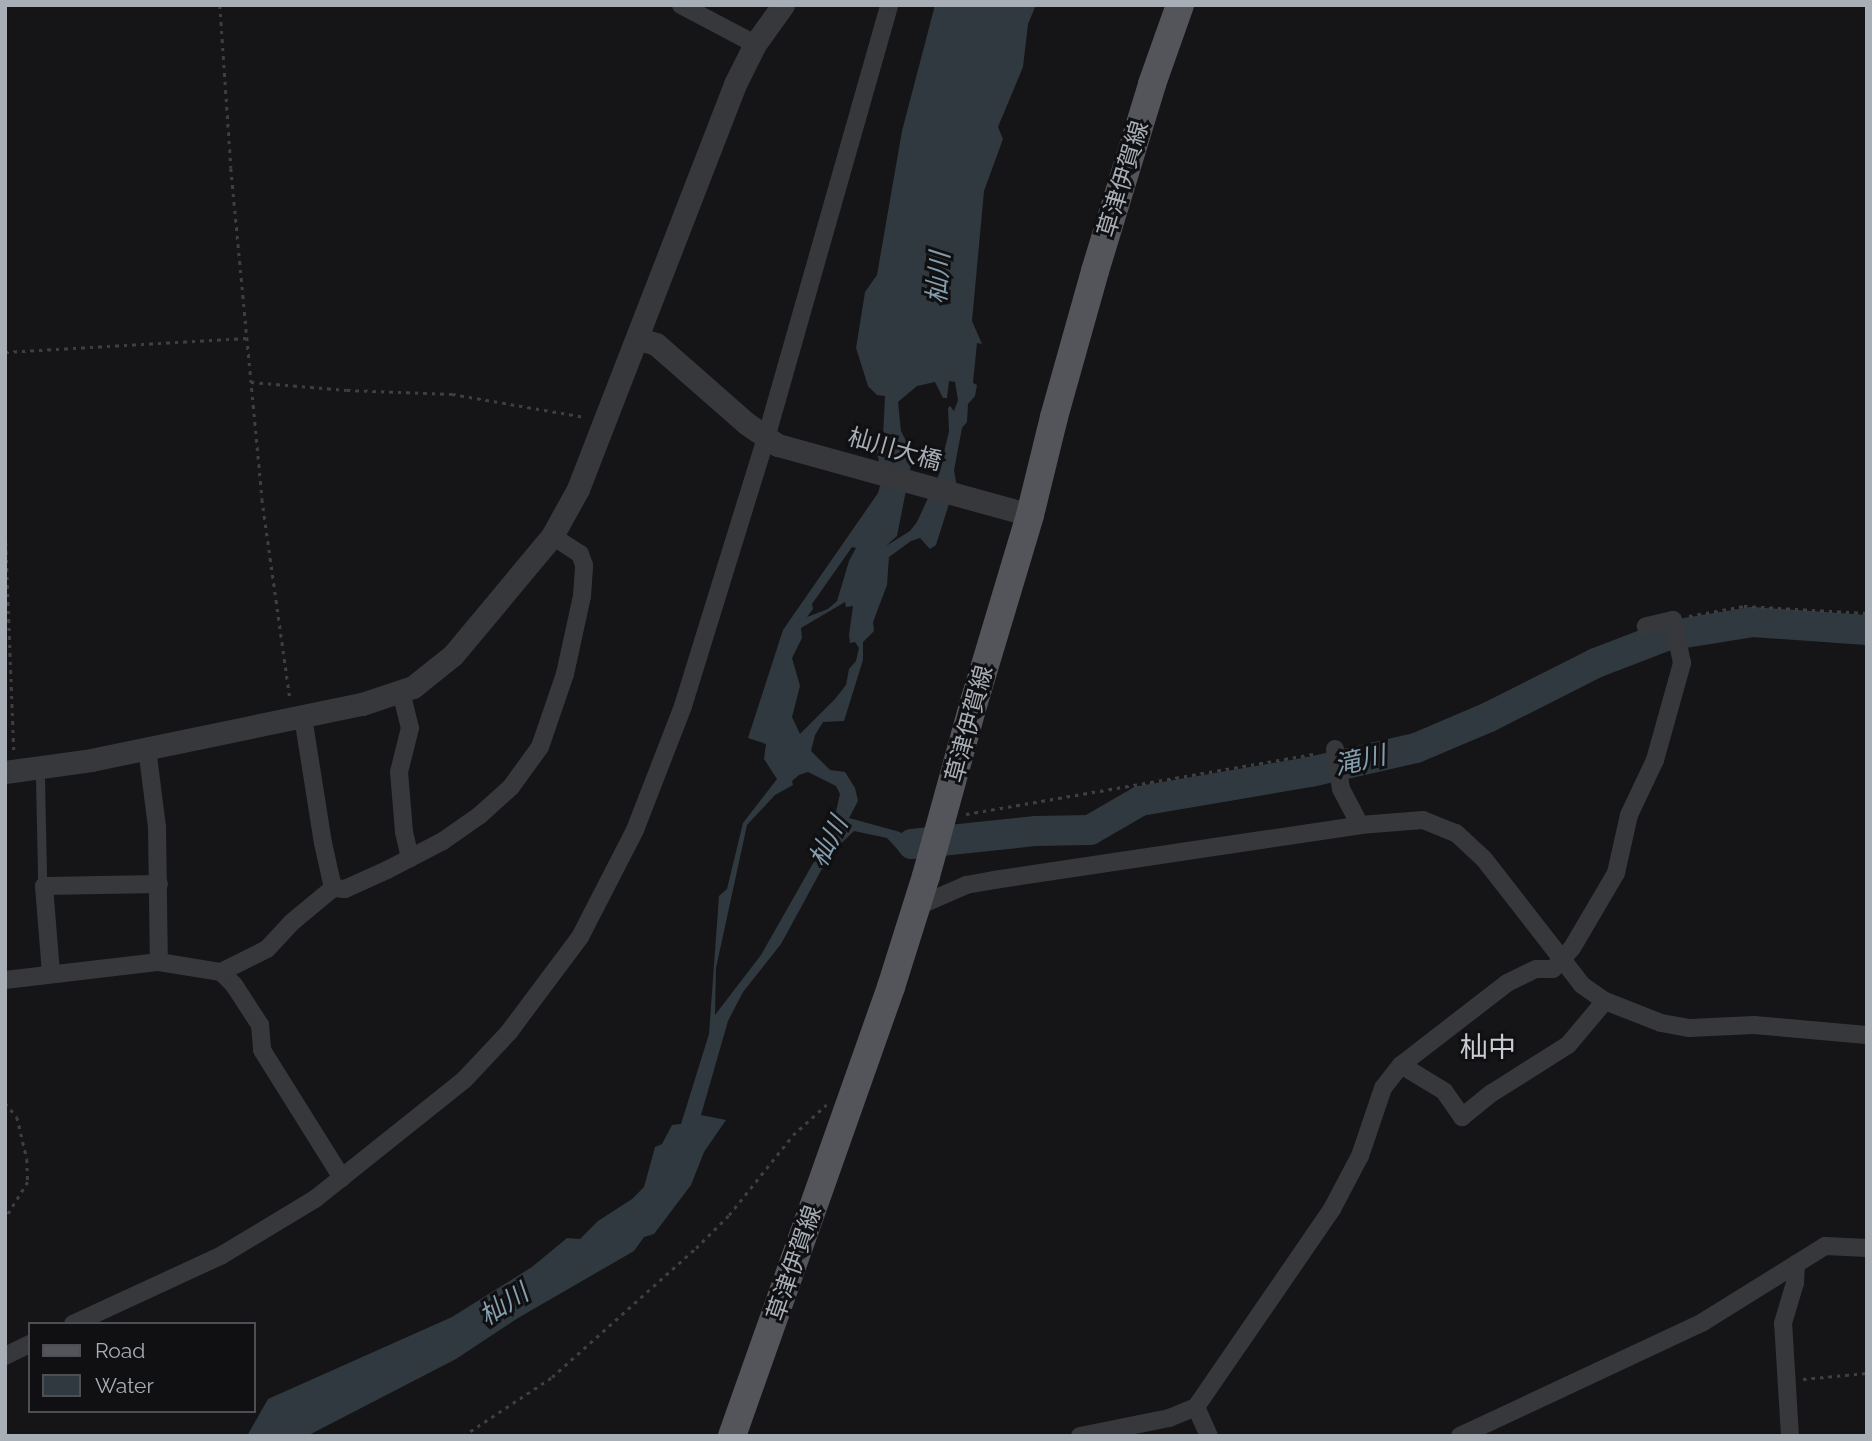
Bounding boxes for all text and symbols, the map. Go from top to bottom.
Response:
street label: 草津伊賀線 [1092,117,1154,241]
water label: 杣川 [922,251,956,305]
street label: 杣川大橋 [845,422,945,476]
street label: 草津伊賀線 [940,662,998,786]
water label: 滝川 [1331,740,1389,782]
water label: 杣川 [803,812,855,872]
district label: 杣中 [1460,1031,1516,1065]
street label: 草津伊賀線 [761,1202,827,1324]
water label: 杣川 [474,1278,534,1332]
legend [28,1322,256,1413]
text: Road [95,1338,145,1363]
text: Water [95,1373,154,1398]

